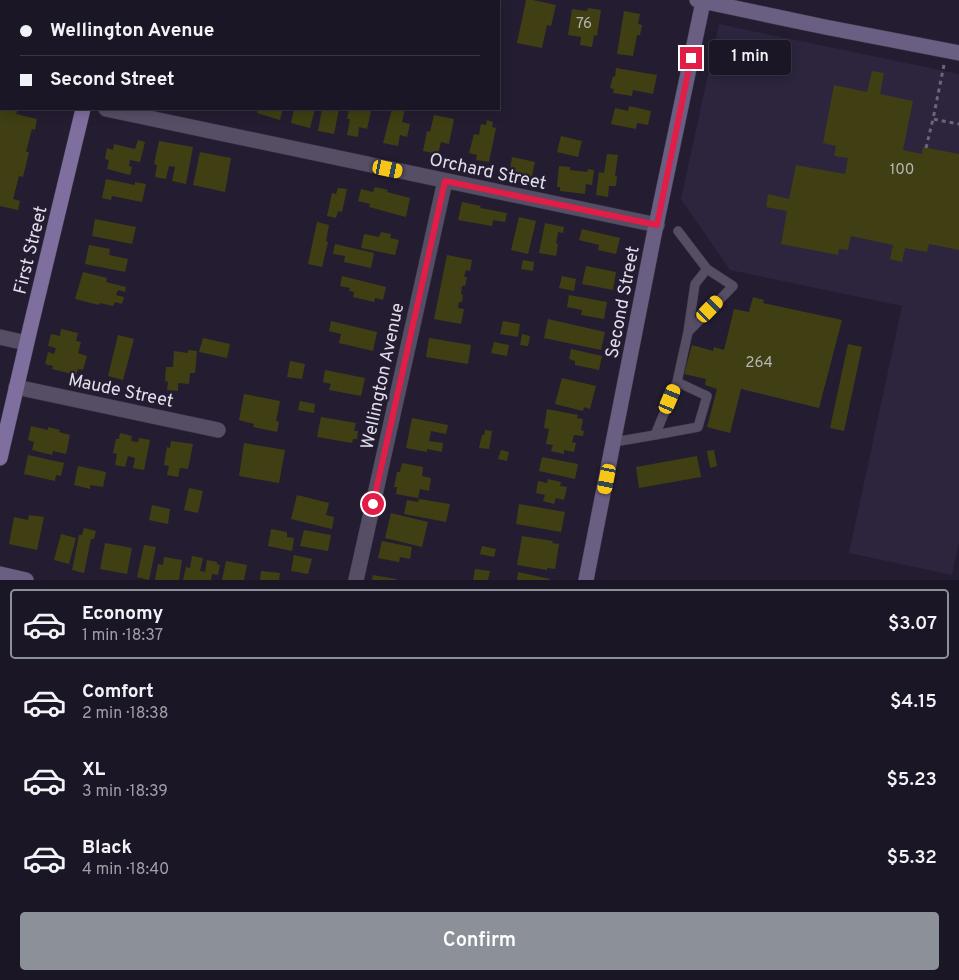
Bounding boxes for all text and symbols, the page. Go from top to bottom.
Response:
house number: 76 [576,15,592,34]
text: Wellington Avenue [50,19,214,43]
callout: 1 min [708,40,791,76]
route end [680,47,702,69]
text: 1 min [731,47,769,67]
text: Second Street [50,68,175,92]
street label: Orchard Street [427,149,548,196]
car [371,159,404,179]
house number: 100 [890,161,914,180]
street label: First Street [9,204,54,297]
street label: Second Street [601,244,646,360]
car [694,293,725,325]
street label: Wellington Avenue [357,301,410,452]
house number: 264 [745,354,773,373]
street label: Maude Street [66,369,175,414]
car [657,382,682,416]
car [596,463,617,495]
route start [362,493,384,515]
icon: car [22,602,67,647]
text: Economy [82,602,163,626]
text: $3.07 [888,612,937,636]
text: 1 min · 18:37 [82,626,163,646]
icon: car [22,680,67,725]
text: Comfort [82,680,154,704]
text: $4.15 [890,690,937,714]
text: 2 min · 18:38 [82,704,168,724]
icon: car [22,758,67,803]
text: XL [82,758,105,782]
text: $5.23 [886,768,937,792]
text: 3 min · 18:39 [82,782,168,802]
icon: car [22,836,67,881]
text: Black [82,836,132,860]
text: $5.32 [887,846,937,870]
text: 4 min · 18:40 [82,860,169,880]
button: Confirm [20,912,939,970]

